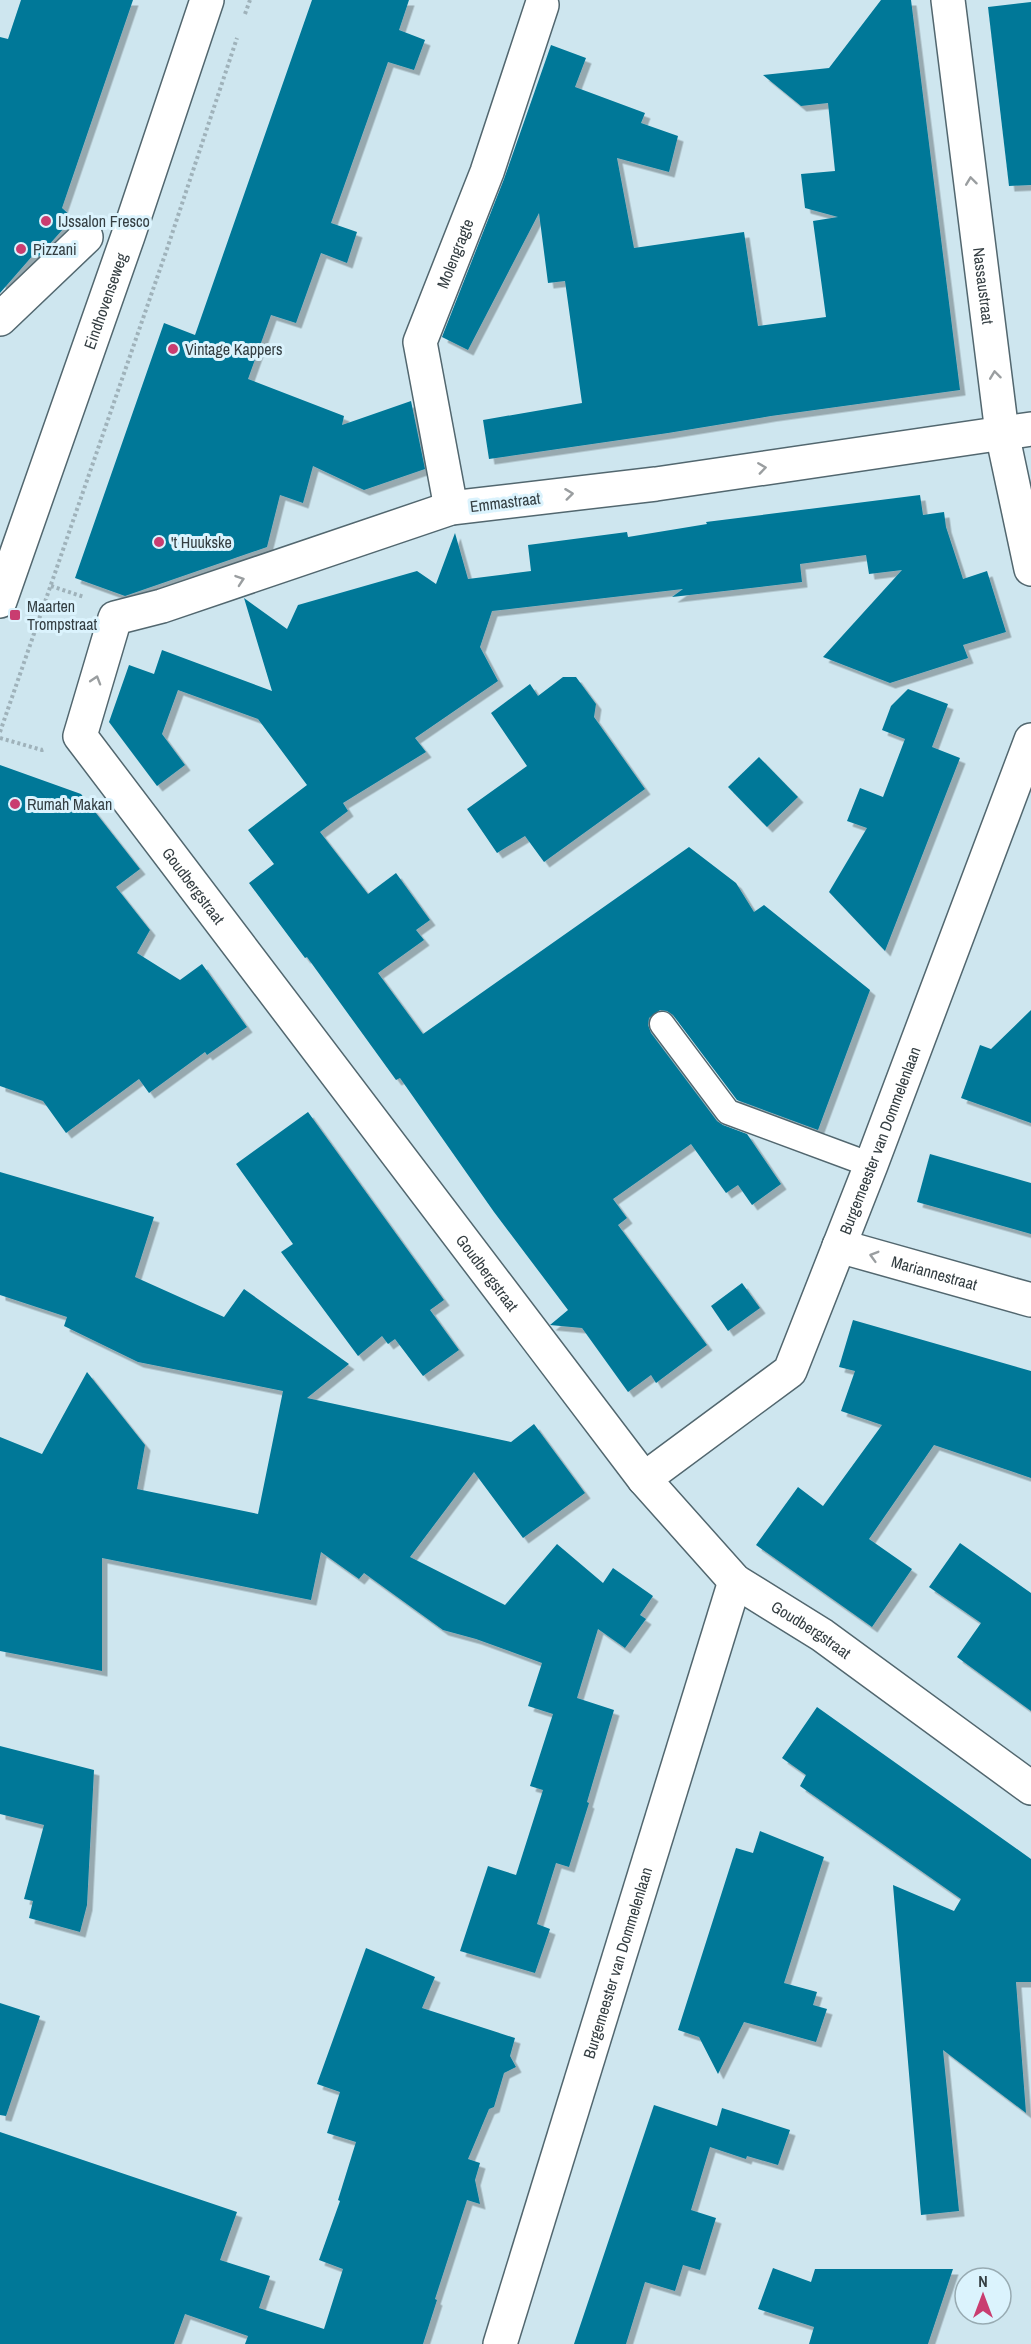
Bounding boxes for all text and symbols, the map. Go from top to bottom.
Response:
one-way arrow [965,177,977,186]
place label: IJssalon Fresco [58,210,150,232]
marker: IJssalon Fresco [39,214,53,228]
street label: Molengragte [431,216,478,291]
place label: Pizzani [33,238,77,260]
marker: Pizzani [14,242,28,256]
street label: Nassaustraat [968,246,999,326]
street label: Eindhovenseweg [78,249,133,352]
place label: Vintage Kappers [185,338,283,360]
marker: Vintage Kappers [166,342,180,356]
one-way arrow [989,370,1002,379]
one-way arrow [757,462,767,475]
street label: Emmastraat [469,487,542,517]
one-way arrow [565,488,574,501]
place label: 't Huukske [171,531,232,553]
marker: 't Huukske [152,535,166,549]
one-way arrow [234,574,245,587]
place label: Maarten Trompstraat [27,595,98,635]
marker: Maarten Trompstraat [8,608,22,622]
one-way arrow [89,675,101,686]
place label: Rumah Makan [27,793,112,815]
marker: Rumah Makan [8,797,22,811]
street label: Goudbergstraat [157,843,230,929]
street label: Burgemeester van Dommelenlaan [834,1044,926,1237]
street label: Goudbergstraat [451,1230,524,1316]
street label: Mariannestraat [889,1250,980,1295]
one-way arrow [869,1251,879,1263]
street label: Goudbergstraat [767,1595,856,1664]
street label: Burgemeester van Dommelenlaan [578,1864,657,2061]
north arrow [953,2266,1013,2326]
text: N [978,2270,988,2292]

